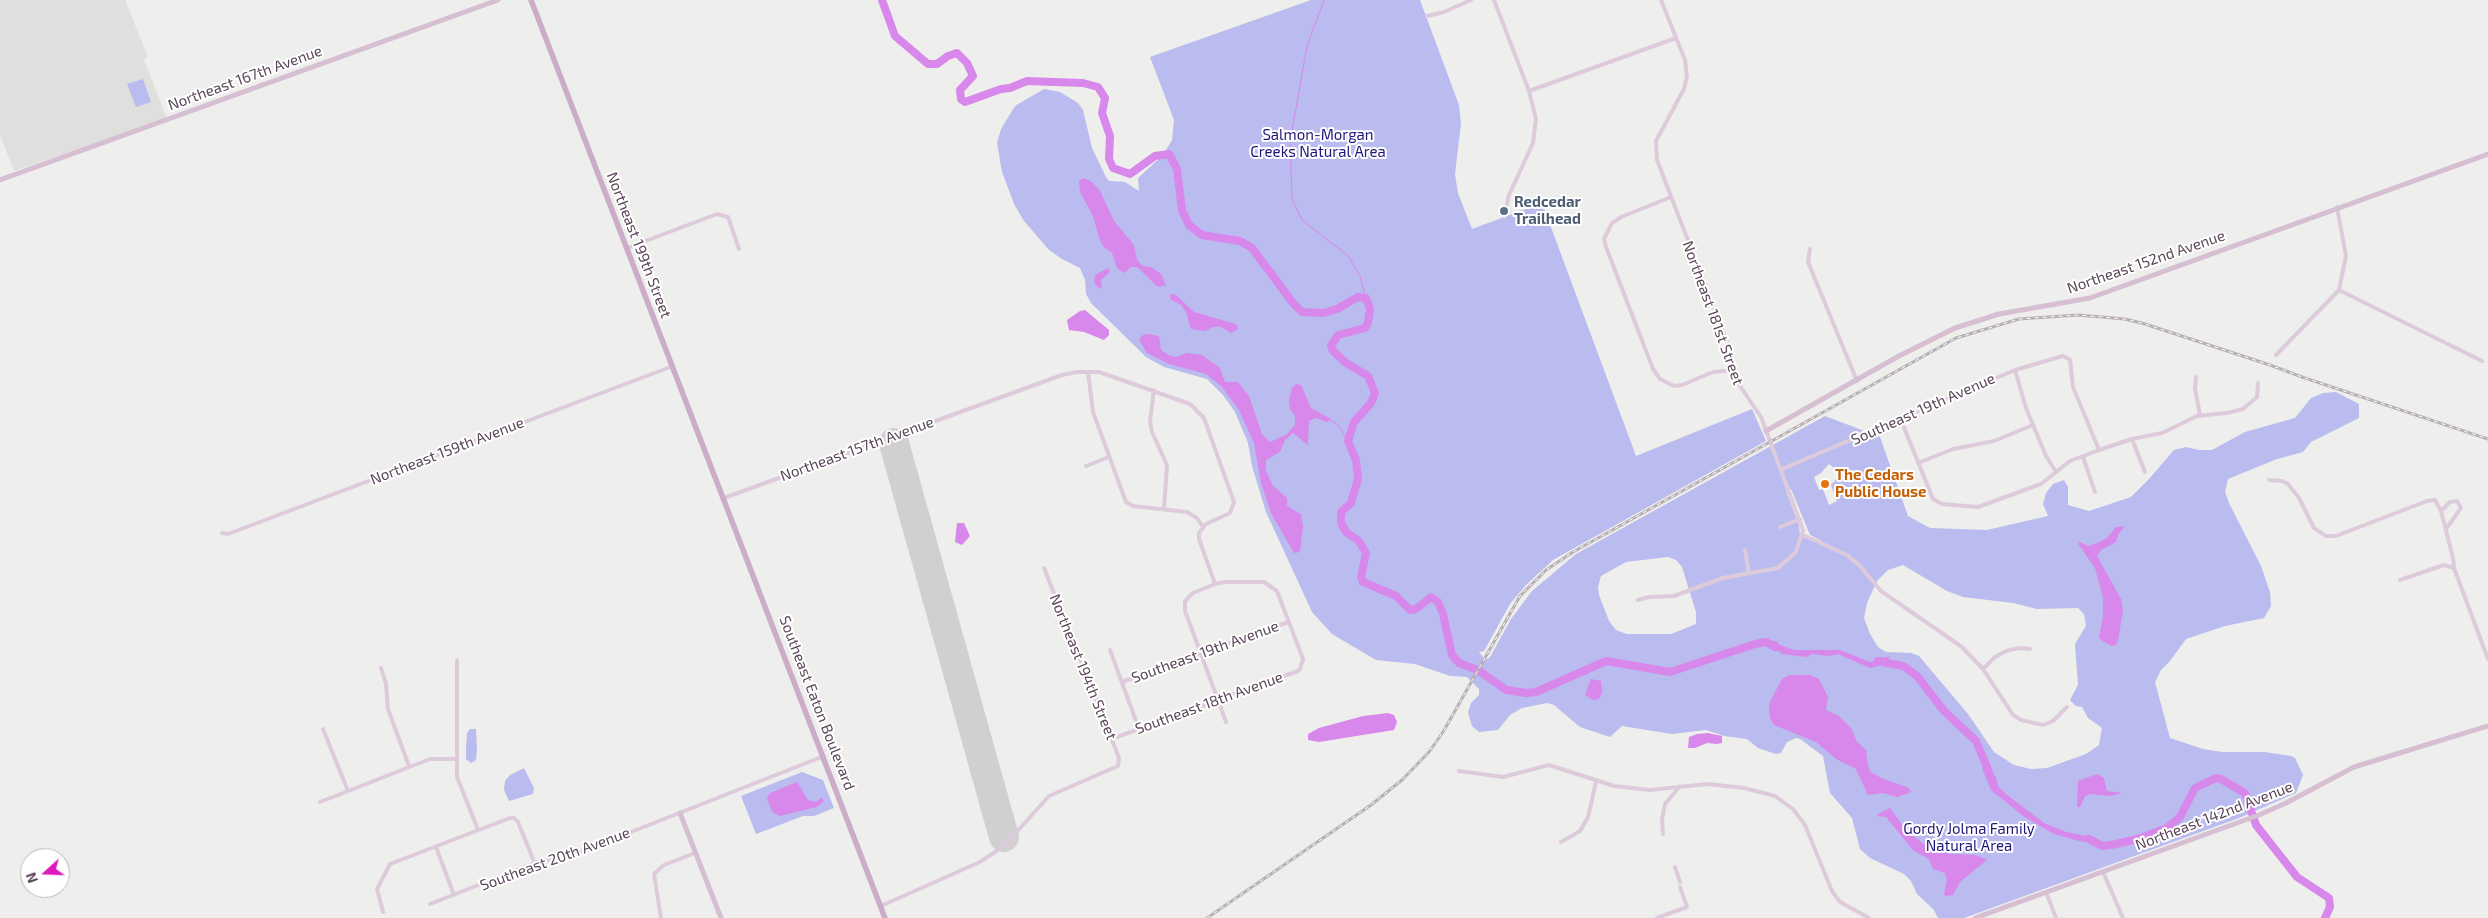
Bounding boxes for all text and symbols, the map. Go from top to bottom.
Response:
street label: Northeast 167th Avenue [165,42,325,114]
park label: Salmon-Morgan Creeks Natural Area [1250,126,1386,161]
street label: Northeast 199th Street [603,169,675,321]
place label: Redcedar Trailhead [1514,193,1581,228]
marker: Redcedar Trailhead [1498,205,1510,217]
street label: Northeast 152nd Avenue [2065,226,2227,298]
street label: Northeast 181st Street [1679,239,1747,387]
street label: Southeast 19th Avenue [1848,369,1998,449]
street label: Northeast 159th Avenue [368,413,526,489]
street label: Northeast 157th Avenue [778,413,936,485]
place label: The Cedars Public House [1835,466,1927,501]
marker: The Cedars Public House [1819,478,1831,490]
street label: Northeast 194th Street [1045,591,1121,743]
street label: Southeast Eaton Boulevard [775,613,859,793]
street label: Southeast 19th Avenue [1129,617,1281,687]
street label: Southeast 18th Avenue [1133,668,1285,738]
street label: Northeast 142nd Avenue [2133,778,2295,854]
park label: Gordy Jolma Family Natural Area [1903,820,2035,855]
street label: Southeast 20th Avenue [477,823,633,895]
north arrow [20,848,70,898]
text: N [22,870,41,886]

